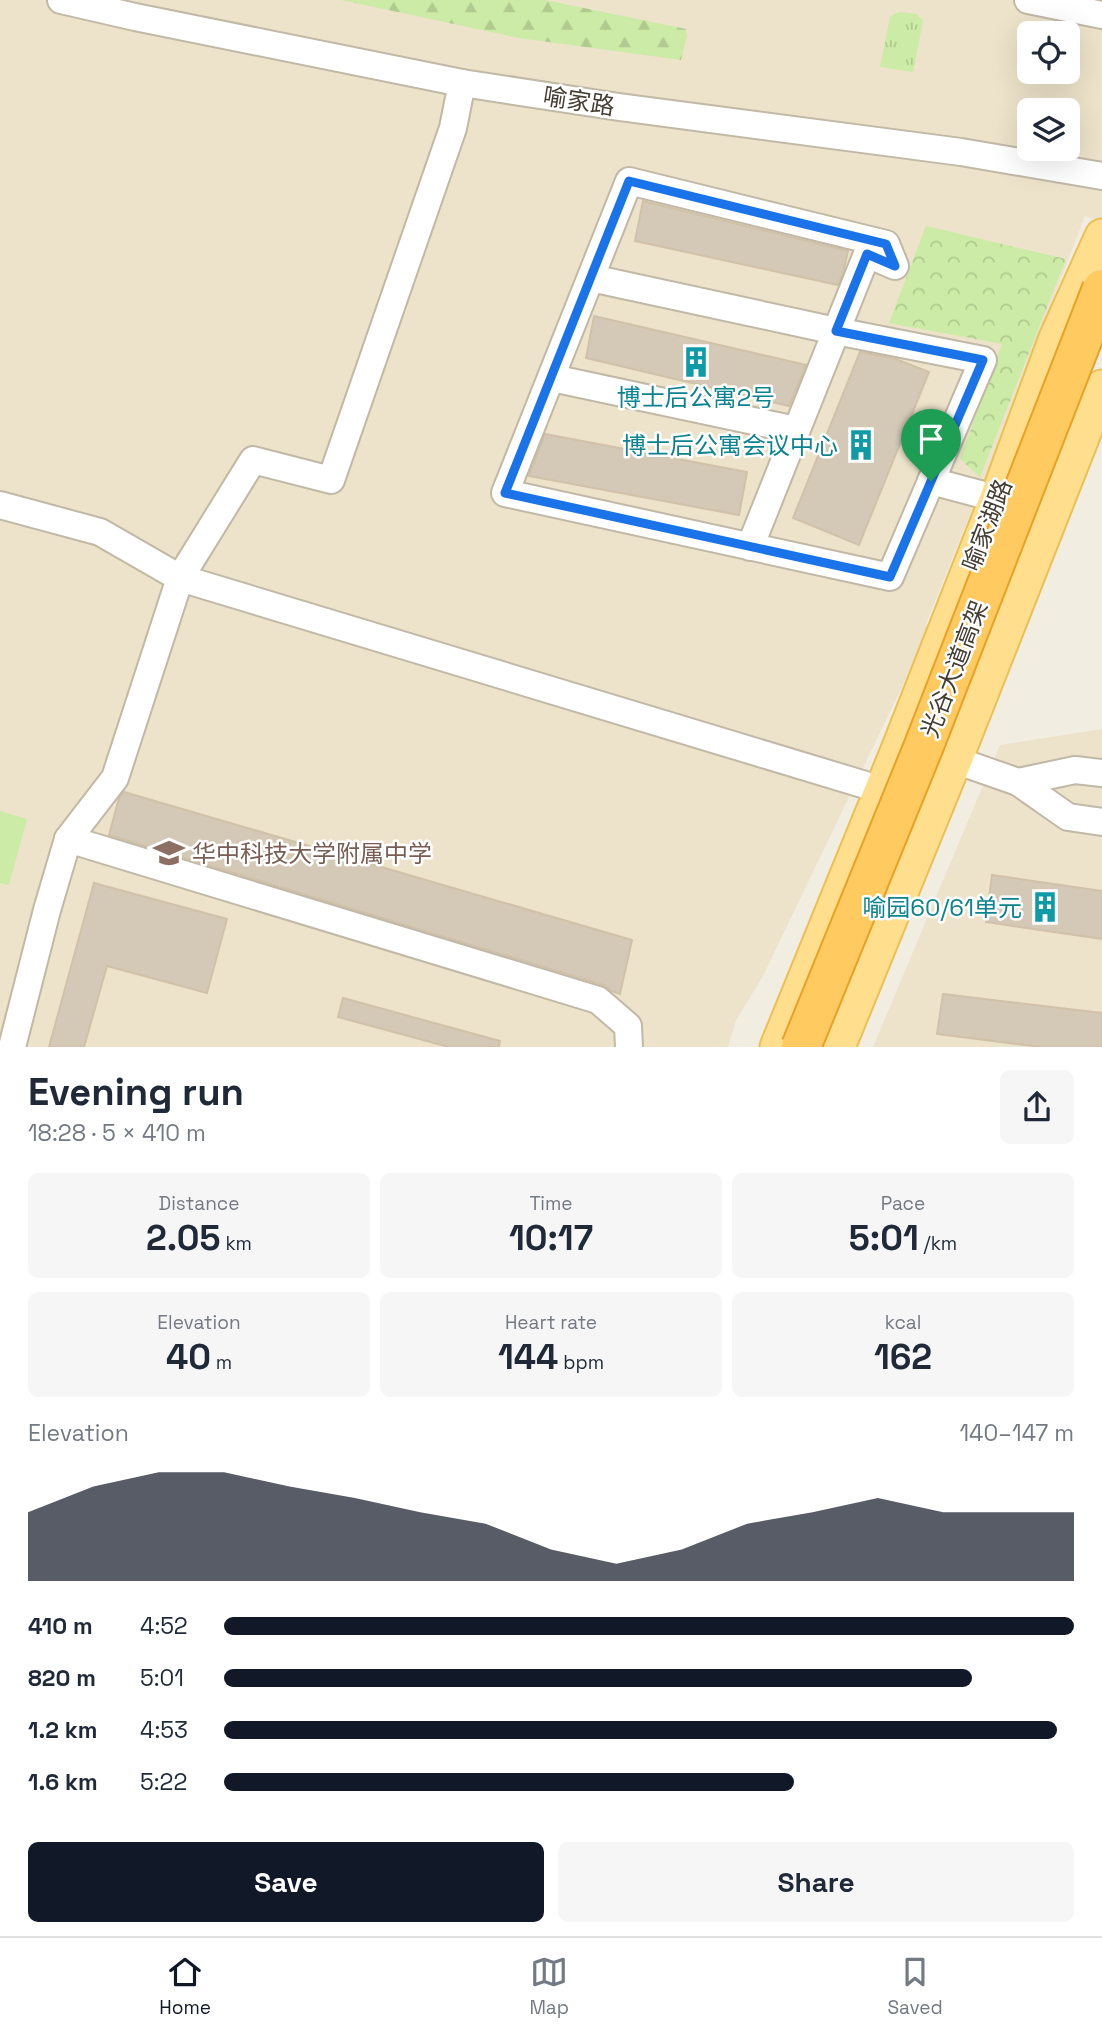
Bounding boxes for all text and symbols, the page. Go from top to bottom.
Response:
map controls [1017,21,1080,161]
button: locate [1017,21,1080,84]
street label: 喻家路 [541,80,617,122]
button: layers [1017,98,1080,161]
building icon: 博士后公寓2号 [679,345,713,379]
place label: 博士后公寓2号 [617,382,775,413]
pin [901,409,961,481]
icon: arrive [912,420,950,458]
building icon: 博士后公寓会议中心 [844,428,878,462]
place label: 博士后公寓会议中心 [622,430,838,461]
street label: 喻家湖路 [955,475,1019,575]
street label: 光谷大道高架 [914,596,994,742]
school or university icon: 华中科技大学附属中学 [152,836,186,870]
place label: 华中科技大学附属中学 [192,838,432,869]
building icon: 喻园60/61单元 [1028,890,1062,924]
place label: 喻园60/61单元 [862,892,1022,923]
text: Evening run [28,1068,244,1116]
button: share [1000,1070,1074,1144]
text: 18:28 · 5 × 410 m [28,1118,206,1148]
text: Distance [159,1191,239,1216]
text: Time [529,1191,573,1216]
text: Pace [881,1191,925,1216]
text: 2.05 [146,1216,221,1260]
text: 10:17 [509,1216,593,1260]
text: 5:01 [849,1216,919,1260]
text: km [221,1231,252,1256]
text: /km [919,1231,957,1256]
text: Elevation [157,1310,241,1335]
text: Heart rate [505,1310,597,1335]
text: kcal [885,1310,921,1335]
text: 40 [166,1335,211,1379]
text: 144 [498,1335,558,1379]
text: 162 [874,1335,932,1379]
text: m [211,1350,232,1375]
text: bpm [558,1350,604,1375]
text: Elevation [28,1418,129,1448]
text: 140–147 m [959,1418,1074,1448]
text: 410 m [28,1611,93,1641]
text: 4:52 [140,1611,188,1641]
text: 820 m [28,1663,96,1693]
text: 5:01 [140,1663,184,1693]
text: 1.2 km [28,1715,97,1745]
text: 4:53 [140,1715,188,1745]
text: 1.6 km [28,1767,98,1797]
text: 5:22 [140,1767,187,1797]
button: Save [28,1842,544,1922]
button: Share [558,1842,1074,1922]
tab: Home [159,1953,211,2020]
tab: Map [529,1953,569,2020]
tab: Saved [887,1953,943,2020]

